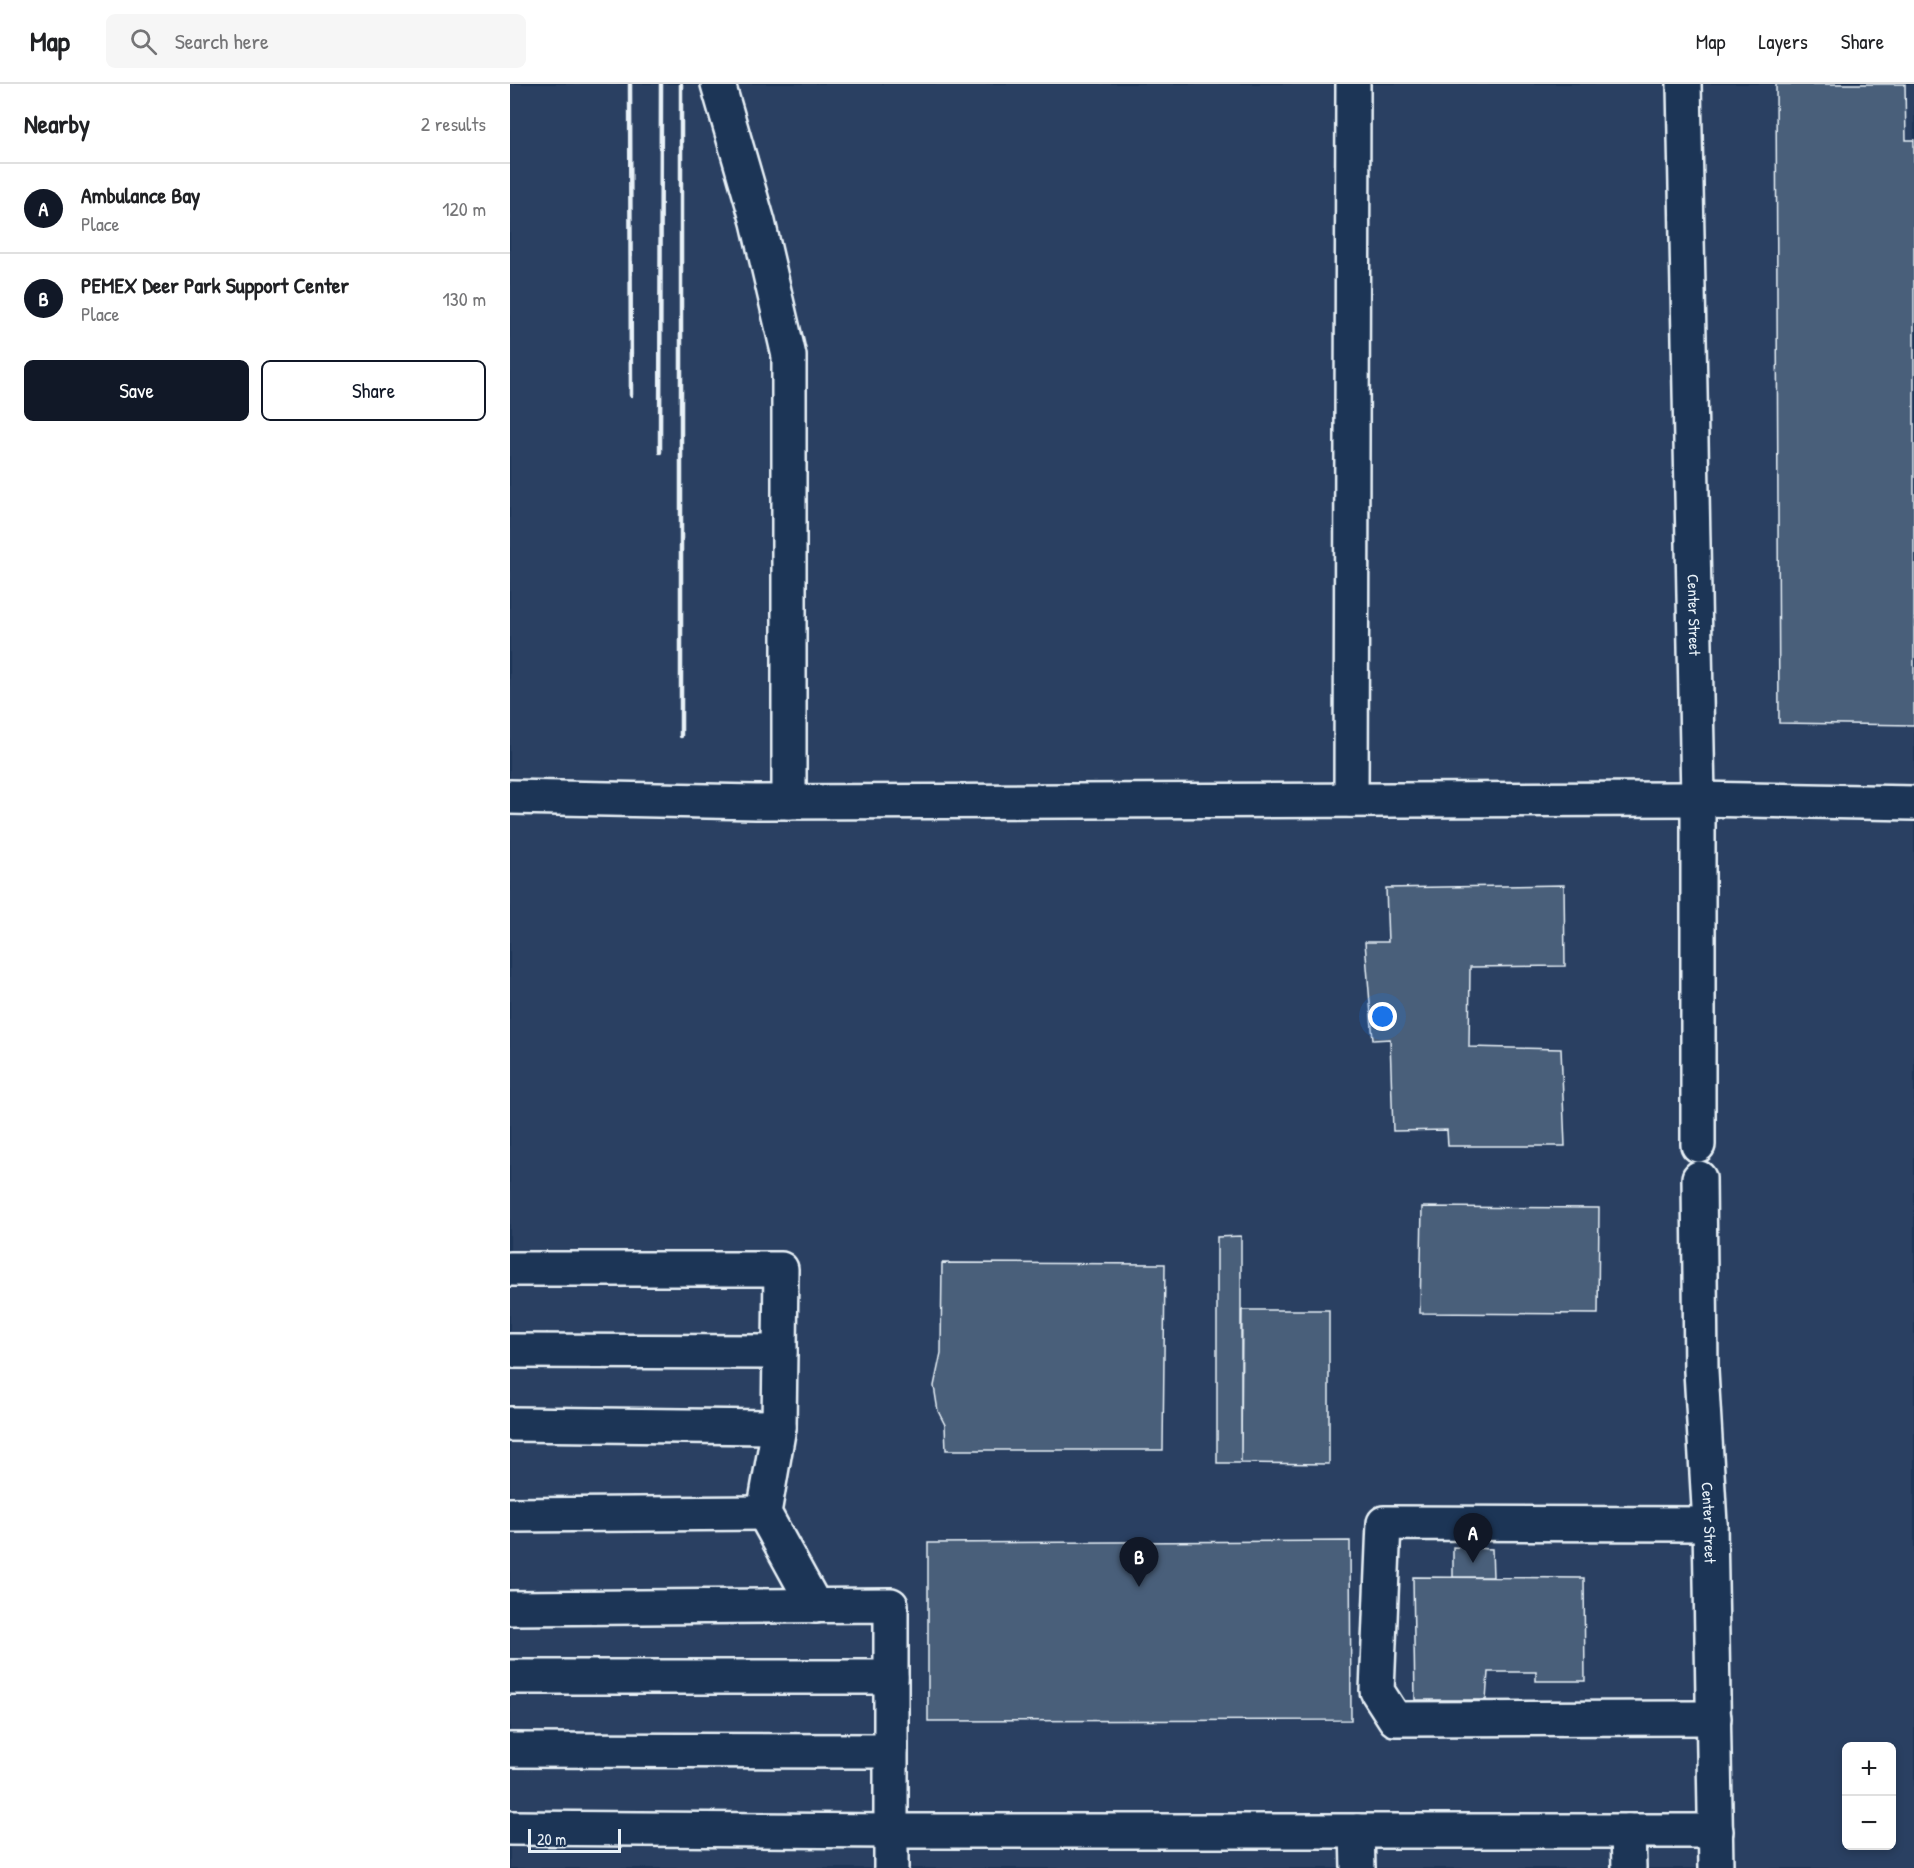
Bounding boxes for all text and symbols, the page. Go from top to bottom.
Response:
search box [106,14,526,68]
text: Map [30,22,70,60]
icon: search [127,25,160,58]
text: Search here [175,26,269,56]
text: Map [1696,27,1725,56]
text: Layers [1758,27,1808,56]
text: Share [1841,27,1884,56]
text: Nearby [24,106,90,141]
text: 2 results [421,110,486,137]
text: Ambulance Bay [81,180,200,210]
text: A [39,195,48,222]
text: 120 m [442,195,486,222]
text: Place [81,210,120,237]
text: PEMEX Deer Park Support Center [81,270,349,300]
text: B [38,285,49,312]
text: 130 m [443,285,486,312]
text: Place [81,300,120,327]
button: Save [24,360,249,421]
button: Share [261,360,486,421]
street label: Center Street [1683,574,1706,656]
your location [1368,1002,1397,1031]
street label: Center Street [1697,1481,1722,1564]
pin: A [1454,1514,1492,1563]
pin: B [1120,1538,1158,1587]
map controls [1842,1742,1896,1850]
button: + [1842,1742,1896,1796]
button: − [1842,1796,1896,1850]
scale bar [528,1826,621,1854]
text: 20 m [537,1828,566,1850]

